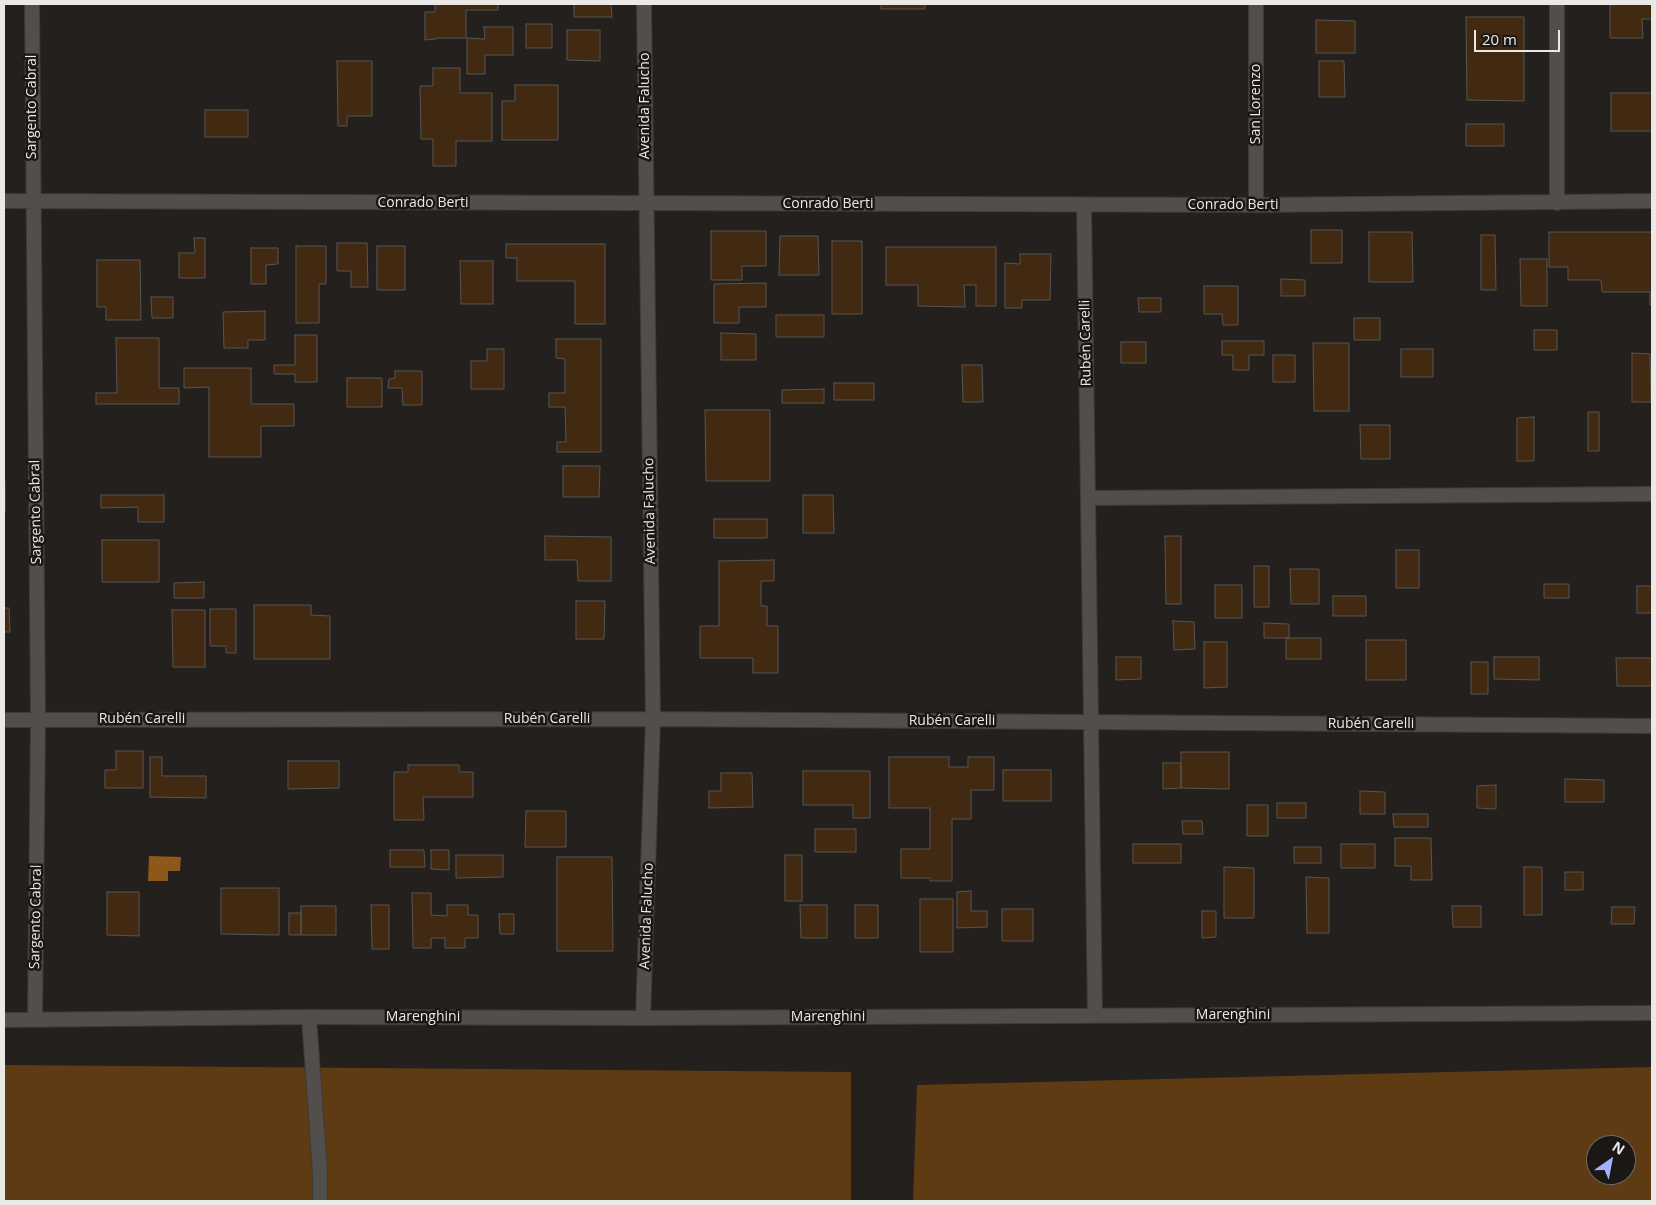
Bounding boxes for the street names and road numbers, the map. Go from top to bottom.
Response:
street label: Avenida Falucho [637,53,653,159]
street label: Sargento Cabral [24,55,40,159]
street label: San Lorenzo [1248,64,1264,144]
street label: Conrado Berti [377,195,469,211]
street label: Conrado Berti [782,196,874,212]
street label: Conrado Berti [1187,197,1279,213]
street label: Rubén Carelli [1077,300,1095,386]
street label: Avenida Falucho [641,458,659,564]
street label: Sargento Cabral [27,460,45,564]
street label: Rubén Carelli [99,711,185,727]
street label: Rubén Carelli [504,711,590,727]
street label: Rubén Carelli [909,713,995,729]
street label: Rubén Carelli [1328,716,1414,732]
street label: Avenida Falucho [637,862,657,970]
street label: Sargento Cabral [27,865,45,969]
street label: Marenghini [1196,1007,1270,1023]
street label: Marenghini [386,1009,460,1025]
street label: Marenghini [791,1009,865,1025]

